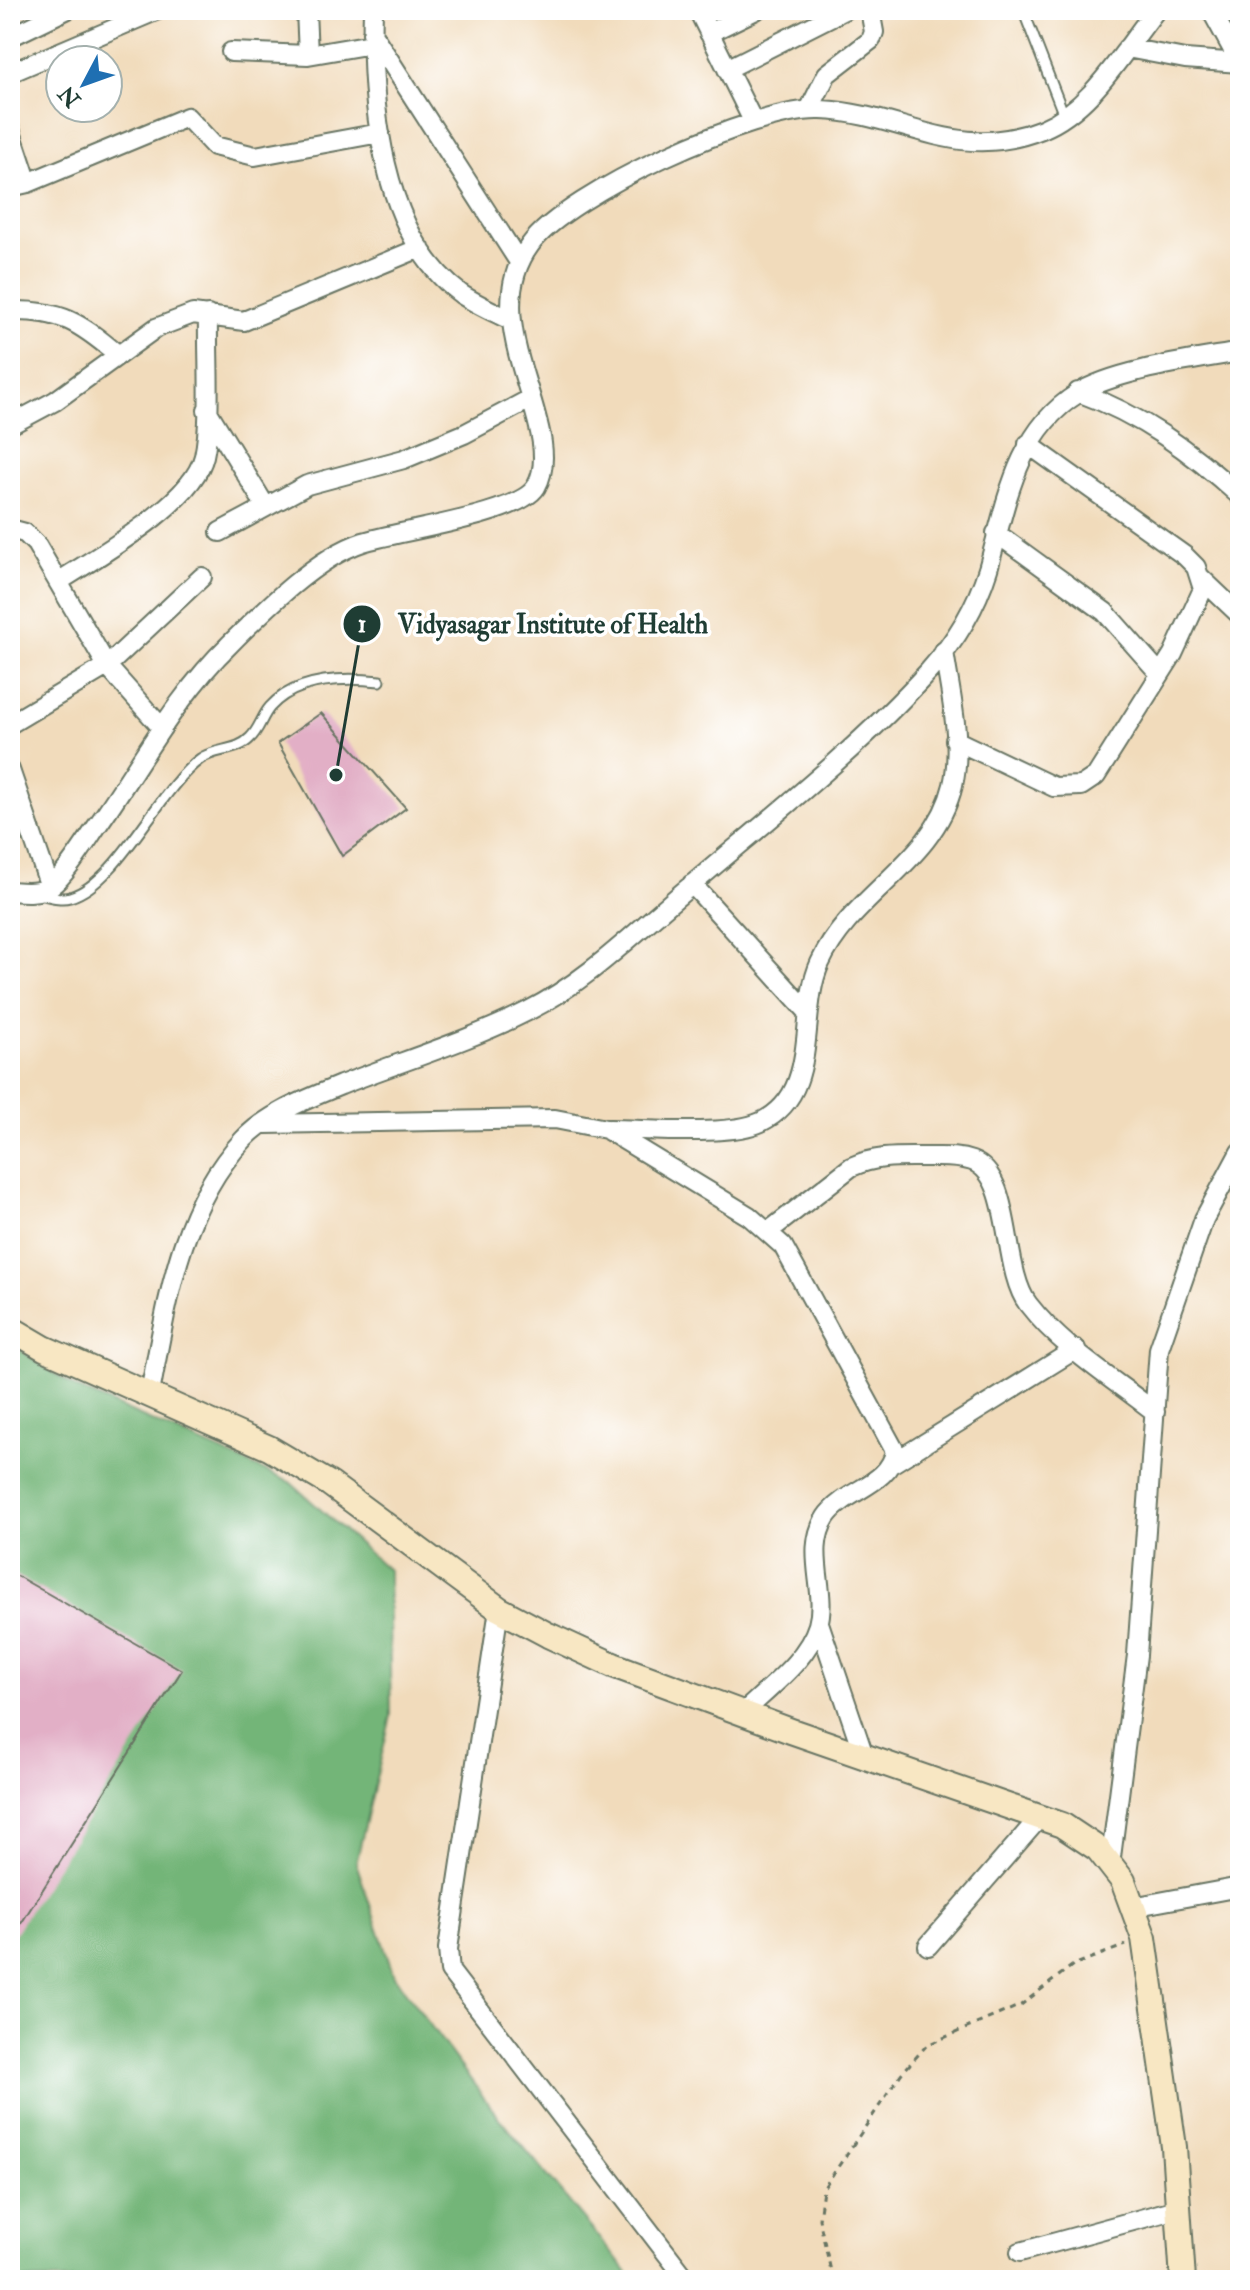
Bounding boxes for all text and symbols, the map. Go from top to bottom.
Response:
north arrow [44,44,124,124]
text: N [52,80,87,114]
callout: Vidyasagar Institute of Health [342,599,724,649]
text: 1 [358,609,366,640]
text: Vidyasagar Institute of Health [397,609,709,642]

